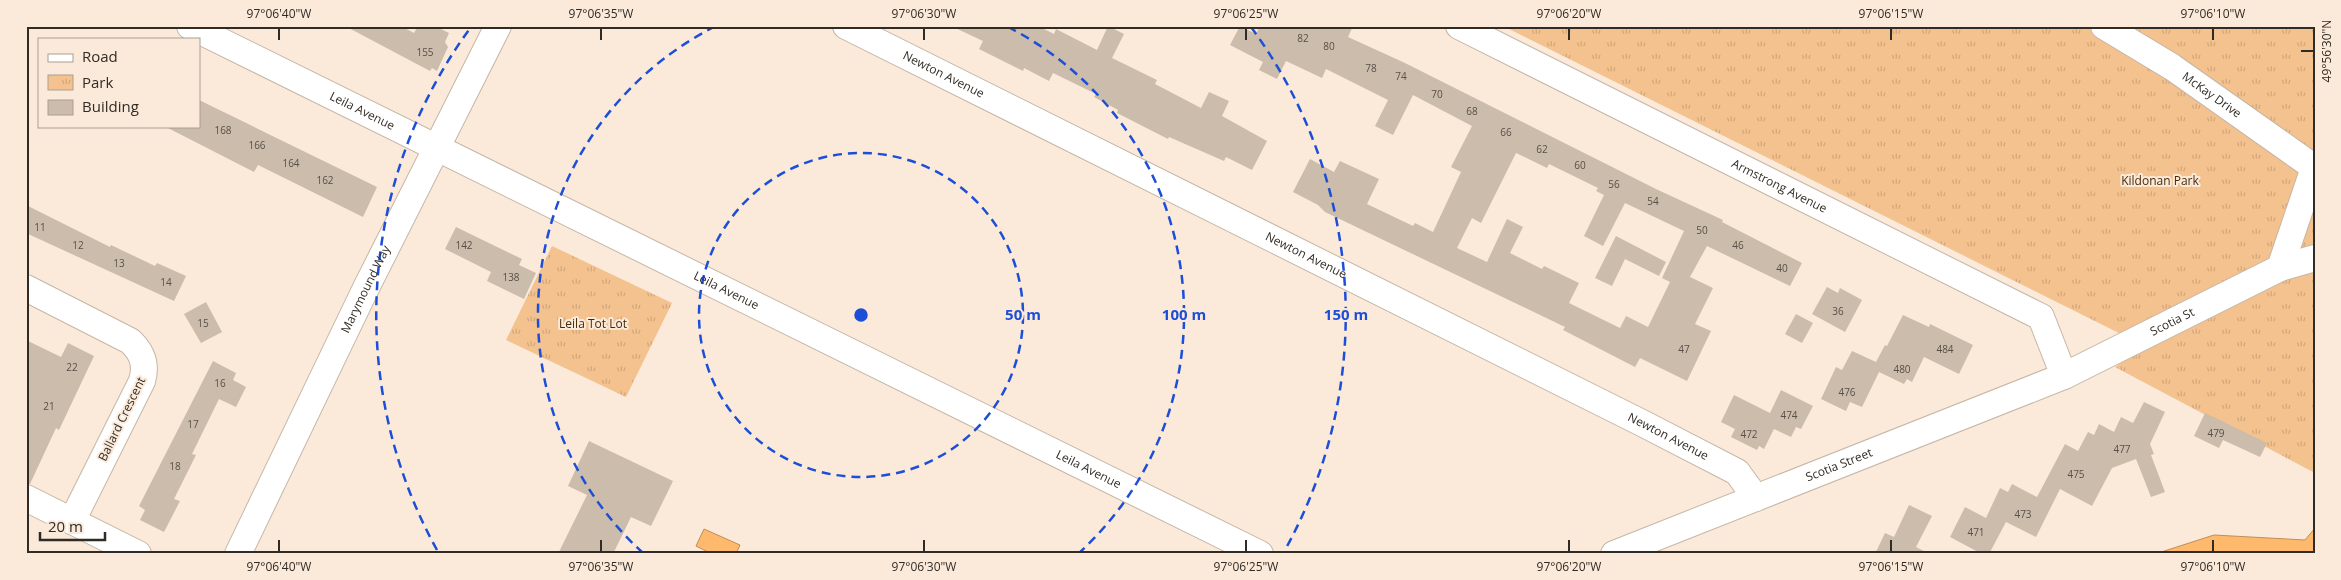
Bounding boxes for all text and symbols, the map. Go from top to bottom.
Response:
text: 97°06'40"W [247,5,311,22]
text: 97°06'35"W [569,5,633,22]
text: 97°06'30"W [892,5,956,22]
text: 97°06'25"W [1214,5,1278,22]
text: 97°06'20"W [1537,5,1601,22]
text: 97°06'15"W [1859,5,1923,22]
text: 97°06'10"W [2181,5,2245,22]
text: 49°56'30"N [2318,20,2335,82]
house number: 82 [1297,31,1309,45]
legend [38,38,200,128]
house number: 80 [1323,39,1335,53]
house number: 155 [416,45,434,59]
text: Road [82,46,118,66]
street label: Newton Avenue [900,47,988,102]
house number: 78 [1365,61,1377,75]
street label: McKay Drive [2179,68,2245,122]
house number: 74 [1395,69,1407,83]
text: Park [82,72,113,92]
street label: Leila Avenue [327,87,398,134]
house number: 70 [1431,87,1443,101]
text: Building [82,96,139,116]
house number: 68 [1466,104,1478,118]
house number: 168 [214,123,232,137]
house number: 66 [1500,125,1512,139]
house number: 166 [248,138,266,152]
house number: 62 [1536,142,1548,156]
street label: Armstrong Avenue [1729,155,1830,217]
house number: 164 [282,156,300,170]
house number: 60 [1574,158,1586,172]
park label: Kildonan Park [2121,172,2199,189]
house number: 162 [316,173,334,187]
house number: 56 [1608,177,1620,191]
house number: 54 [1647,194,1659,208]
house number: 11 [34,220,46,234]
house number: 50 [1696,223,1708,237]
street label: Newton Avenue [1263,228,1350,283]
house number: 12 [72,238,84,252]
house number: 142 [455,238,473,252]
house number: 46 [1732,238,1744,252]
street label: Marymound Way [337,241,395,336]
house number: 13 [113,256,125,270]
house number: 40 [1776,261,1788,275]
street label: Leila Avenue [691,267,762,314]
house number: 138 [502,270,520,284]
house number: 14 [160,275,172,289]
street label: Scotia St [2147,303,2197,340]
text: 50 m [1005,304,1041,324]
text: 100 m [1162,304,1206,324]
text: 150 m [1324,304,1368,324]
house number: 36 [1832,304,1844,318]
centre of rings [852,306,870,324]
park label: Leila Tot Lot [559,315,627,332]
house number: 15 [197,316,209,330]
house number: 47 [1678,342,1690,356]
house number: 484 [1936,342,1954,356]
house number: 22 [66,360,78,374]
house number: 480 [1893,362,1911,376]
street label: Ballard Crescent [94,374,149,464]
house number: 16 [214,376,226,390]
house number: 476 [1838,385,1856,399]
house number: 21 [43,399,55,413]
street label: Newton Avenue [1625,408,1712,464]
house number: 474 [1780,408,1798,422]
house number: 17 [187,417,199,431]
house number: 479 [2207,426,2225,440]
house number: 472 [1740,427,1758,441]
house number: 477 [2113,442,2131,456]
street label: Scotia Street [1803,444,1875,485]
street label: Leila Avenue [1053,446,1124,492]
house number: 18 [169,459,181,473]
house number: 475 [2067,467,2085,481]
house number: 473 [2014,507,2032,521]
scale bar [40,510,105,542]
text: 20 m [48,516,83,536]
house number: 471 [1967,525,1985,539]
text: 97°06'40"W [247,558,311,575]
text: 97°06'35"W [569,558,633,575]
text: 97°06'30"W [892,558,956,575]
text: 97°06'25"W [1214,558,1278,575]
text: 97°06'20"W [1537,558,1601,575]
text: 97°06'15"W [1859,558,1923,575]
text: 97°06'10"W [2181,558,2245,575]

